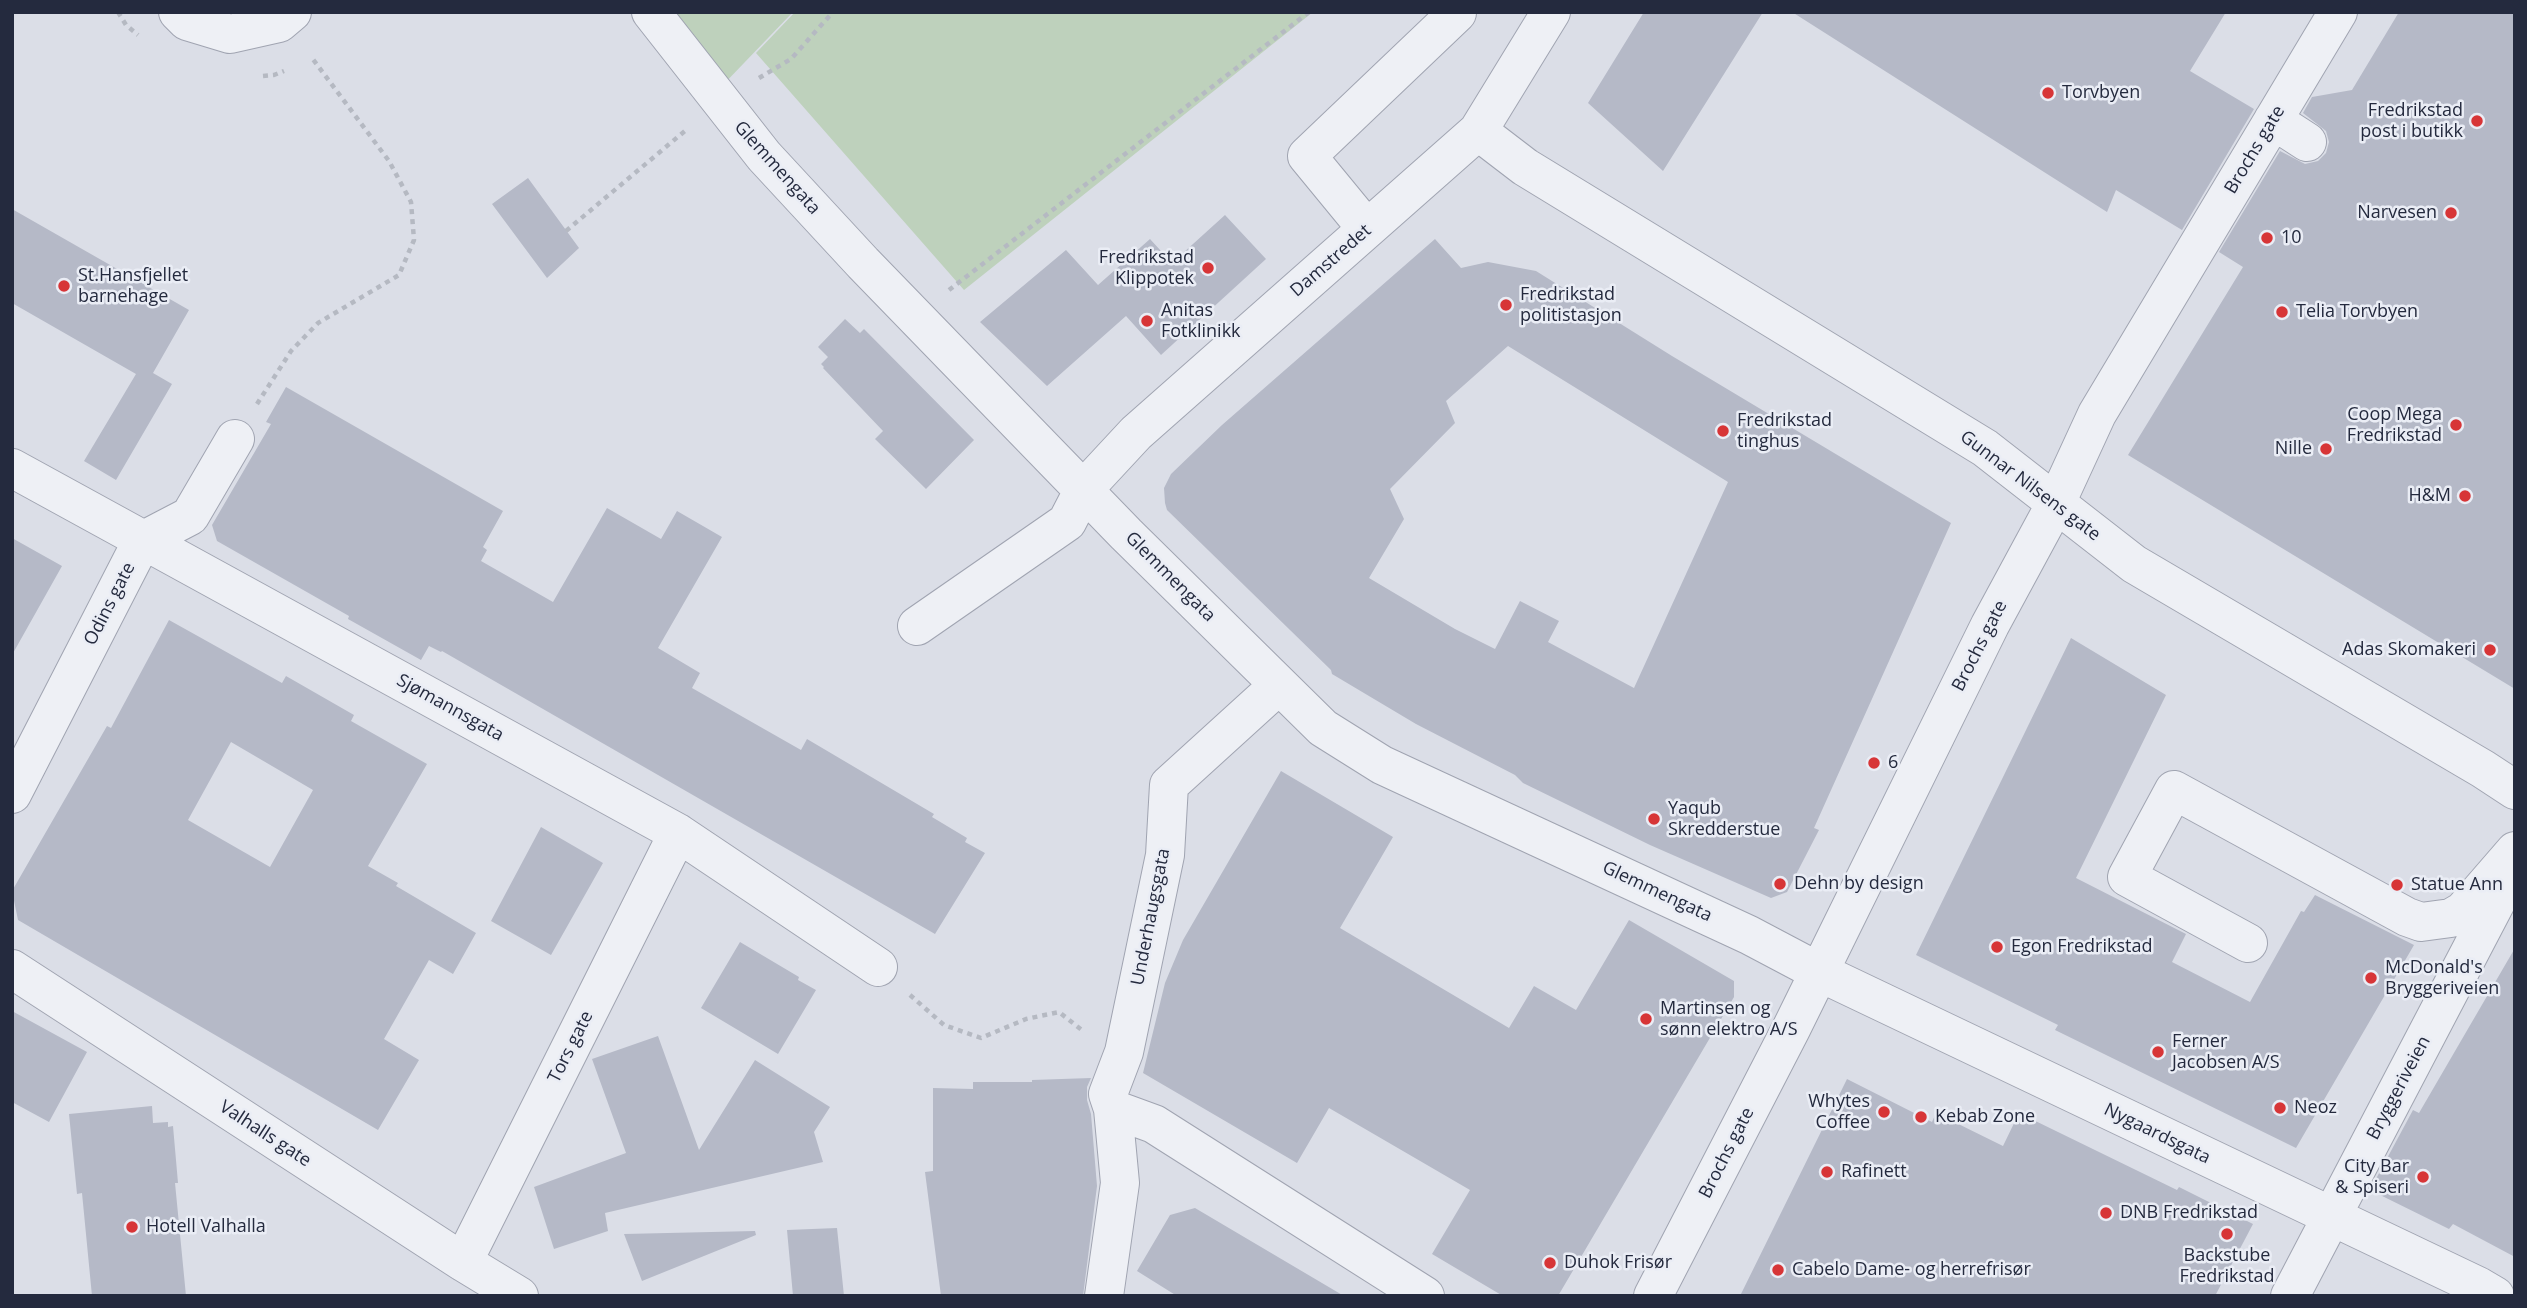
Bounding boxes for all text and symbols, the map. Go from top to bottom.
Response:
place label: Torvbyen [2062,82,2140,104]
marker: Torvbyen [2040,85,2056,101]
place label: Fredrikstad post i butikk [2360,100,2463,142]
street label: Brochs gate [2220,102,2290,198]
marker: Fredrikstad post i butikk [2469,113,2485,129]
street label: Glemmengata [729,117,825,219]
place label: Narvesen [2357,202,2437,224]
marker: Narvesen [2443,205,2459,221]
street label: Damstredet [1286,220,1376,302]
place label: 10 [2281,227,2302,249]
marker: 10 [2259,230,2275,246]
place label: Fredrikstad Klippotek [1099,247,1194,290]
marker: Fredrikstad Klippotek [1200,260,1216,276]
place label: St.Hansfjellet barnehage [78,265,188,308]
marker: St.Hansfjellet barnehage [56,278,72,294]
place label: Fredrikstad politistasjon [1520,284,1622,326]
marker: Fredrikstad politistasjon [1498,297,1514,313]
place label: Anitas Fotklinikk [1161,300,1241,342]
place label: Telia Torvbyen [2296,301,2418,323]
marker: Telia Torvbyen [2274,304,2290,320]
marker: Anitas Fotklinikk [1139,313,1155,329]
place label: Coop Mega Fredrikstad [2347,404,2442,446]
place label: Fredrikstad tinghus [1737,410,1832,452]
marker: Coop Mega Fredrikstad [2448,417,2464,433]
marker: Fredrikstad tinghus [1715,423,1731,439]
street label: Gunnar Nilsens gate [1956,426,2104,546]
place label: Nille [2275,438,2312,460]
marker: Nille [2318,441,2334,457]
place label: H&M [2408,485,2451,507]
marker: H&M [2457,488,2473,504]
street label: Glemmengata [1121,528,1219,626]
street label: Odins gate [80,559,140,649]
street label: Brochs gate [1948,597,2012,695]
place label: Adas Skomakeri [2342,639,2476,661]
marker: Adas Skomakeri [2482,642,2498,658]
street label: Sjømannsgata [393,670,507,746]
place label: 6 [1888,752,1898,774]
marker: 6 [1866,755,1882,771]
place label: Yaqub Skredderstue [1668,798,1780,840]
marker: Yaqub Skredderstue [1646,811,1662,827]
street label: Underhaugsgata [1127,847,1175,987]
street label: Glemmengata [1599,857,1715,927]
place label: Dehn by design [1794,873,1924,895]
place label: Statue Ann [2411,874,2503,896]
marker: Dehn by design [1772,876,1788,892]
marker: Statue Ann [2389,877,2405,893]
place label: Egon Fredrikstad [2011,936,2152,958]
marker: Egon Fredrikstad [1989,939,2005,955]
place label: McDonald's Bryggeriveien [2385,957,2499,1000]
marker: McDonald's Bryggeriveien [2363,970,2379,986]
place label: Martinsen og sønn elektro A/S [1660,998,1798,1040]
street label: Tors gate [544,1008,598,1086]
marker: Martinsen og sønn elektro A/S [1638,1011,1654,1027]
place label: Ferner Jacobsen A/S [2172,1031,2280,1074]
street label: Bryggeriveien [2363,1032,2435,1144]
marker: Ferner Jacobsen A/S [2150,1044,2166,1060]
place label: Whytes Coffee [1808,1091,1870,1134]
street label: Valhalls gate [215,1096,315,1172]
place label: Neoz [2294,1097,2337,1119]
street label: Nygaardsgata [2100,1099,2214,1169]
marker: Neoz [2272,1100,2288,1116]
street label: Brochs gate [1695,1104,1759,1202]
marker: Whytes Coffee [1876,1104,1892,1120]
place label: Kebab Zone [1935,1106,2035,1128]
marker: Kebab Zone [1913,1109,1929,1125]
place label: City Bar & Spiseri [2335,1156,2409,1198]
place label: Rafinett [1841,1161,1907,1183]
marker: Rafinett [1819,1164,1835,1180]
marker: City Bar & Spiseri [2415,1169,2431,1185]
place label: DNB Fredrikstad [2120,1202,2258,1224]
marker: DNB Fredrikstad [2098,1205,2114,1221]
place label: Hotell Valhalla [146,1216,266,1238]
marker: Hotell Valhalla [124,1219,140,1235]
marker: Backstube Fredrikstad [2219,1226,2235,1242]
place label: Backstube Fredrikstad [2179,1245,2275,1288]
place label: Duhok Frisør [1564,1252,1672,1274]
marker: Duhok Frisør [1542,1255,1558,1271]
place label: Cabelo Dame- og herrefrisør [1792,1259,2031,1281]
marker: Cabelo Dame- og herrefrisør [1770,1262,1786,1278]

